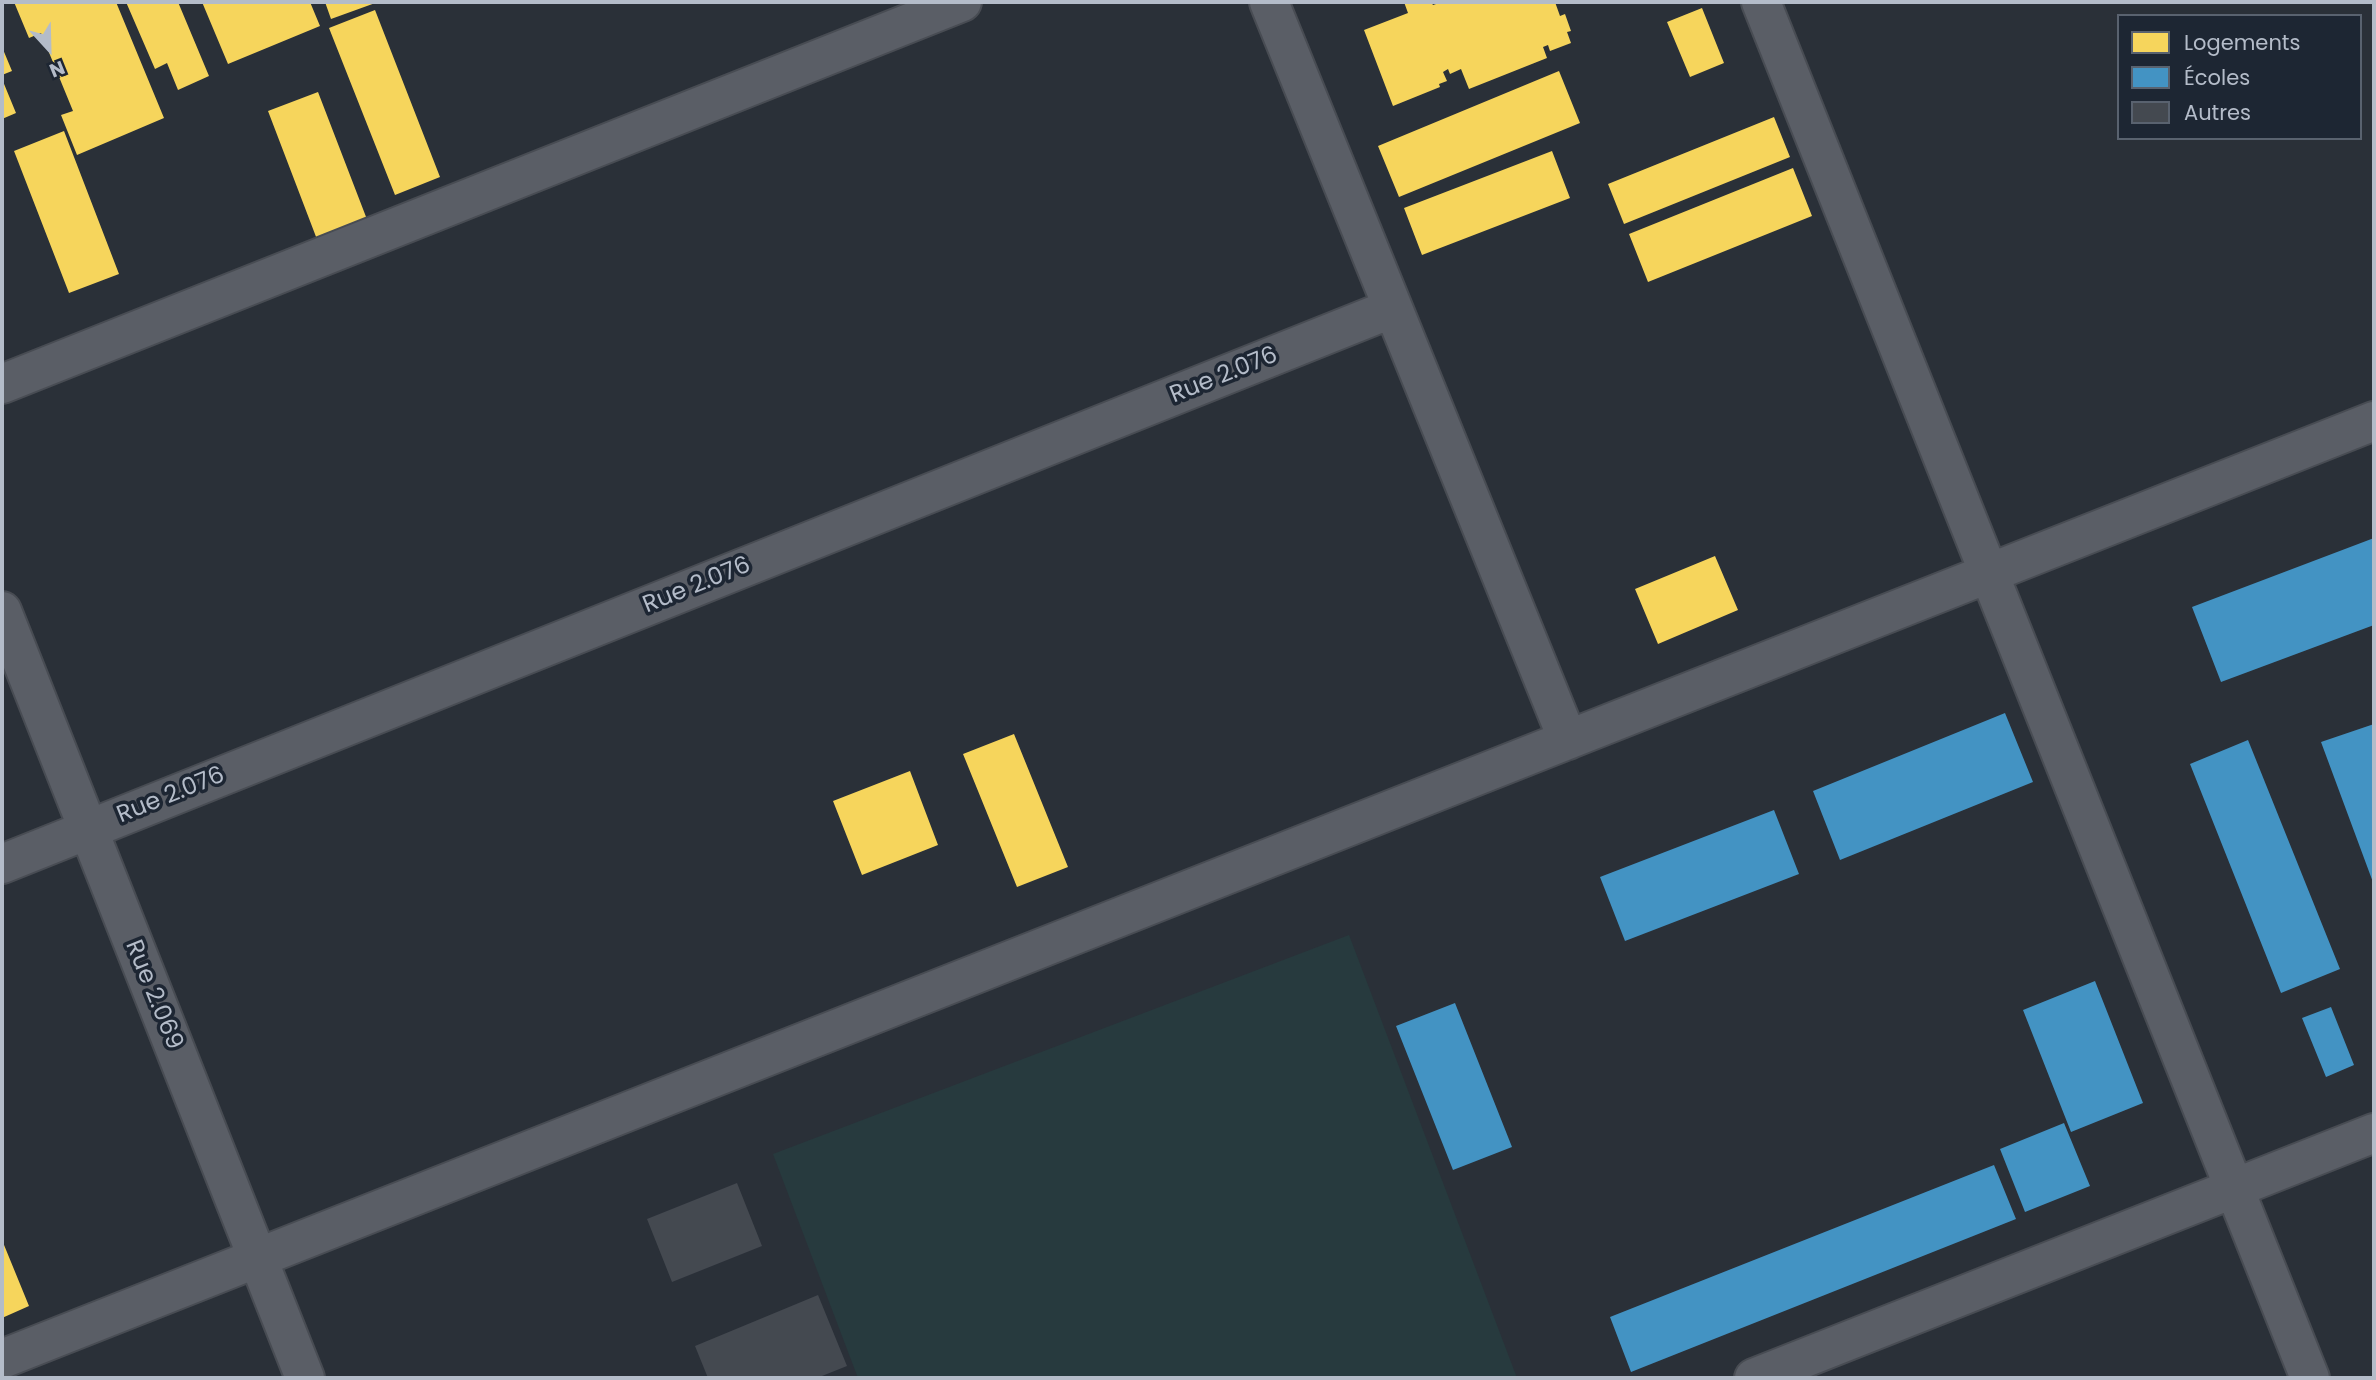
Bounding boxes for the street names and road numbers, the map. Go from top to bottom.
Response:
street label: Rue 2.076 [1166,341,1282,411]
street label: Rue 2.076 [639,551,755,621]
street label: Rue 2.076 [113,761,229,831]
street label: Rue 2.069 [118,936,188,1054]

